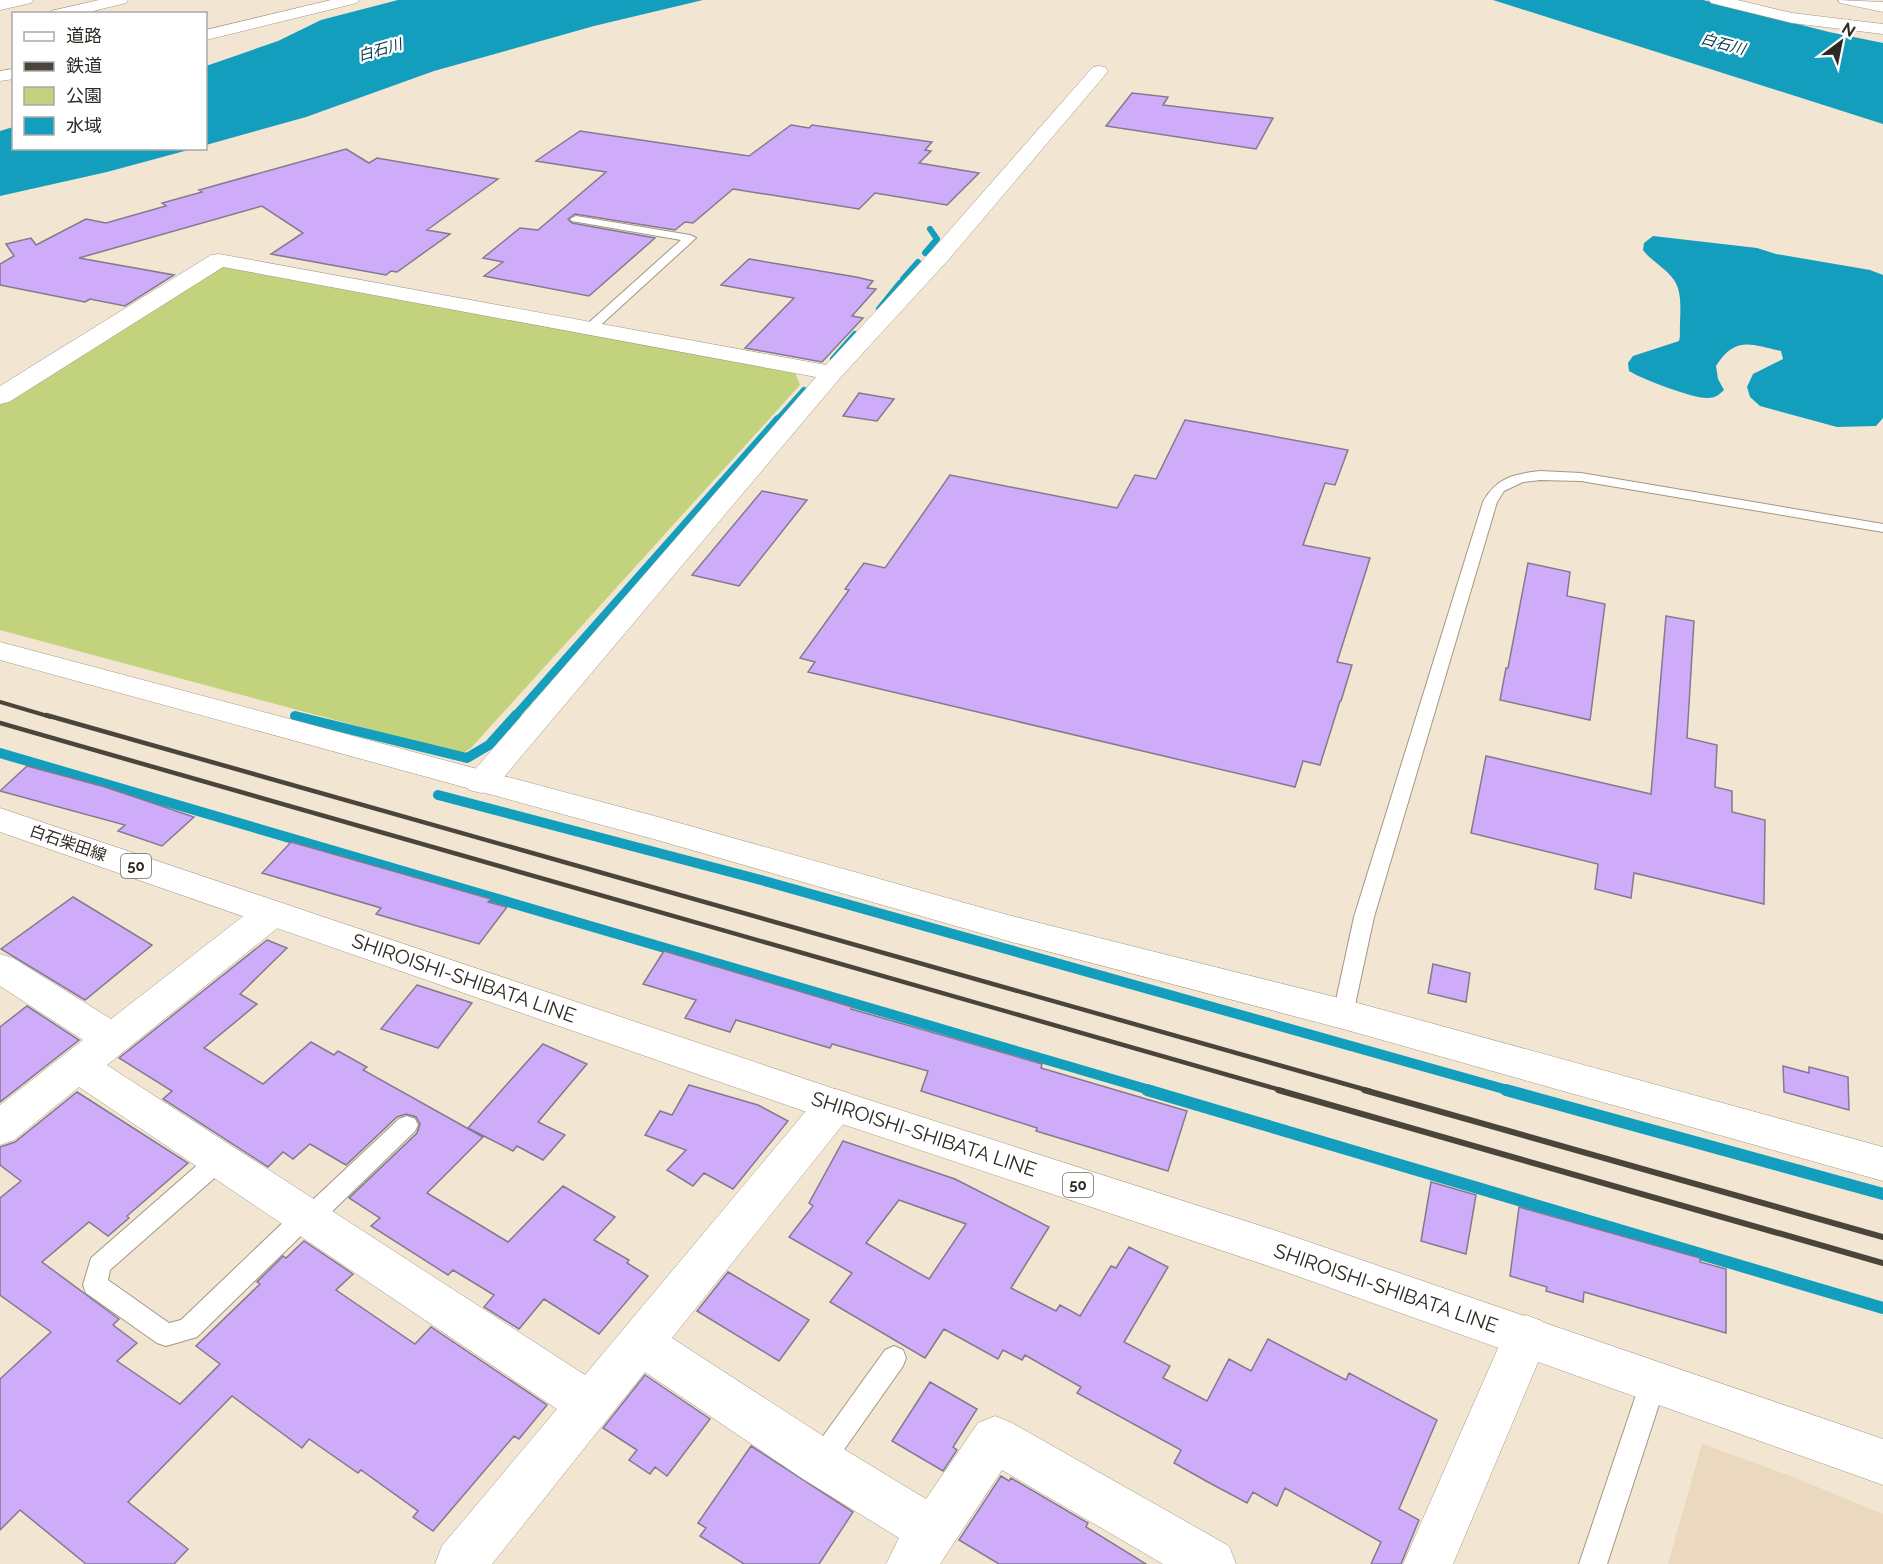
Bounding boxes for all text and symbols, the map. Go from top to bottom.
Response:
legend [12,12,207,150]
north arrow [1811,12,1871,72]
text: N [1838,18,1859,41]
text: 道路 [66,25,102,46]
water label: 白石川 [1699,29,1749,59]
water label: 白石川 [356,35,406,65]
text: 鉄道 [66,55,102,76]
text: 公園 [66,85,102,106]
text: 水域 [66,115,102,136]
street label: 白石柴田線 [27,821,109,865]
road number: 50 [121,854,151,878]
street label: SHIROISHI-SHIBATA LINE [349,928,579,1028]
street label: SHIROISHI-SHIBATA LINE [808,1086,1040,1182]
road number: 50 [1063,1173,1093,1197]
street label: SHIROISHI-SHIBATA LINE [1271,1238,1501,1338]

